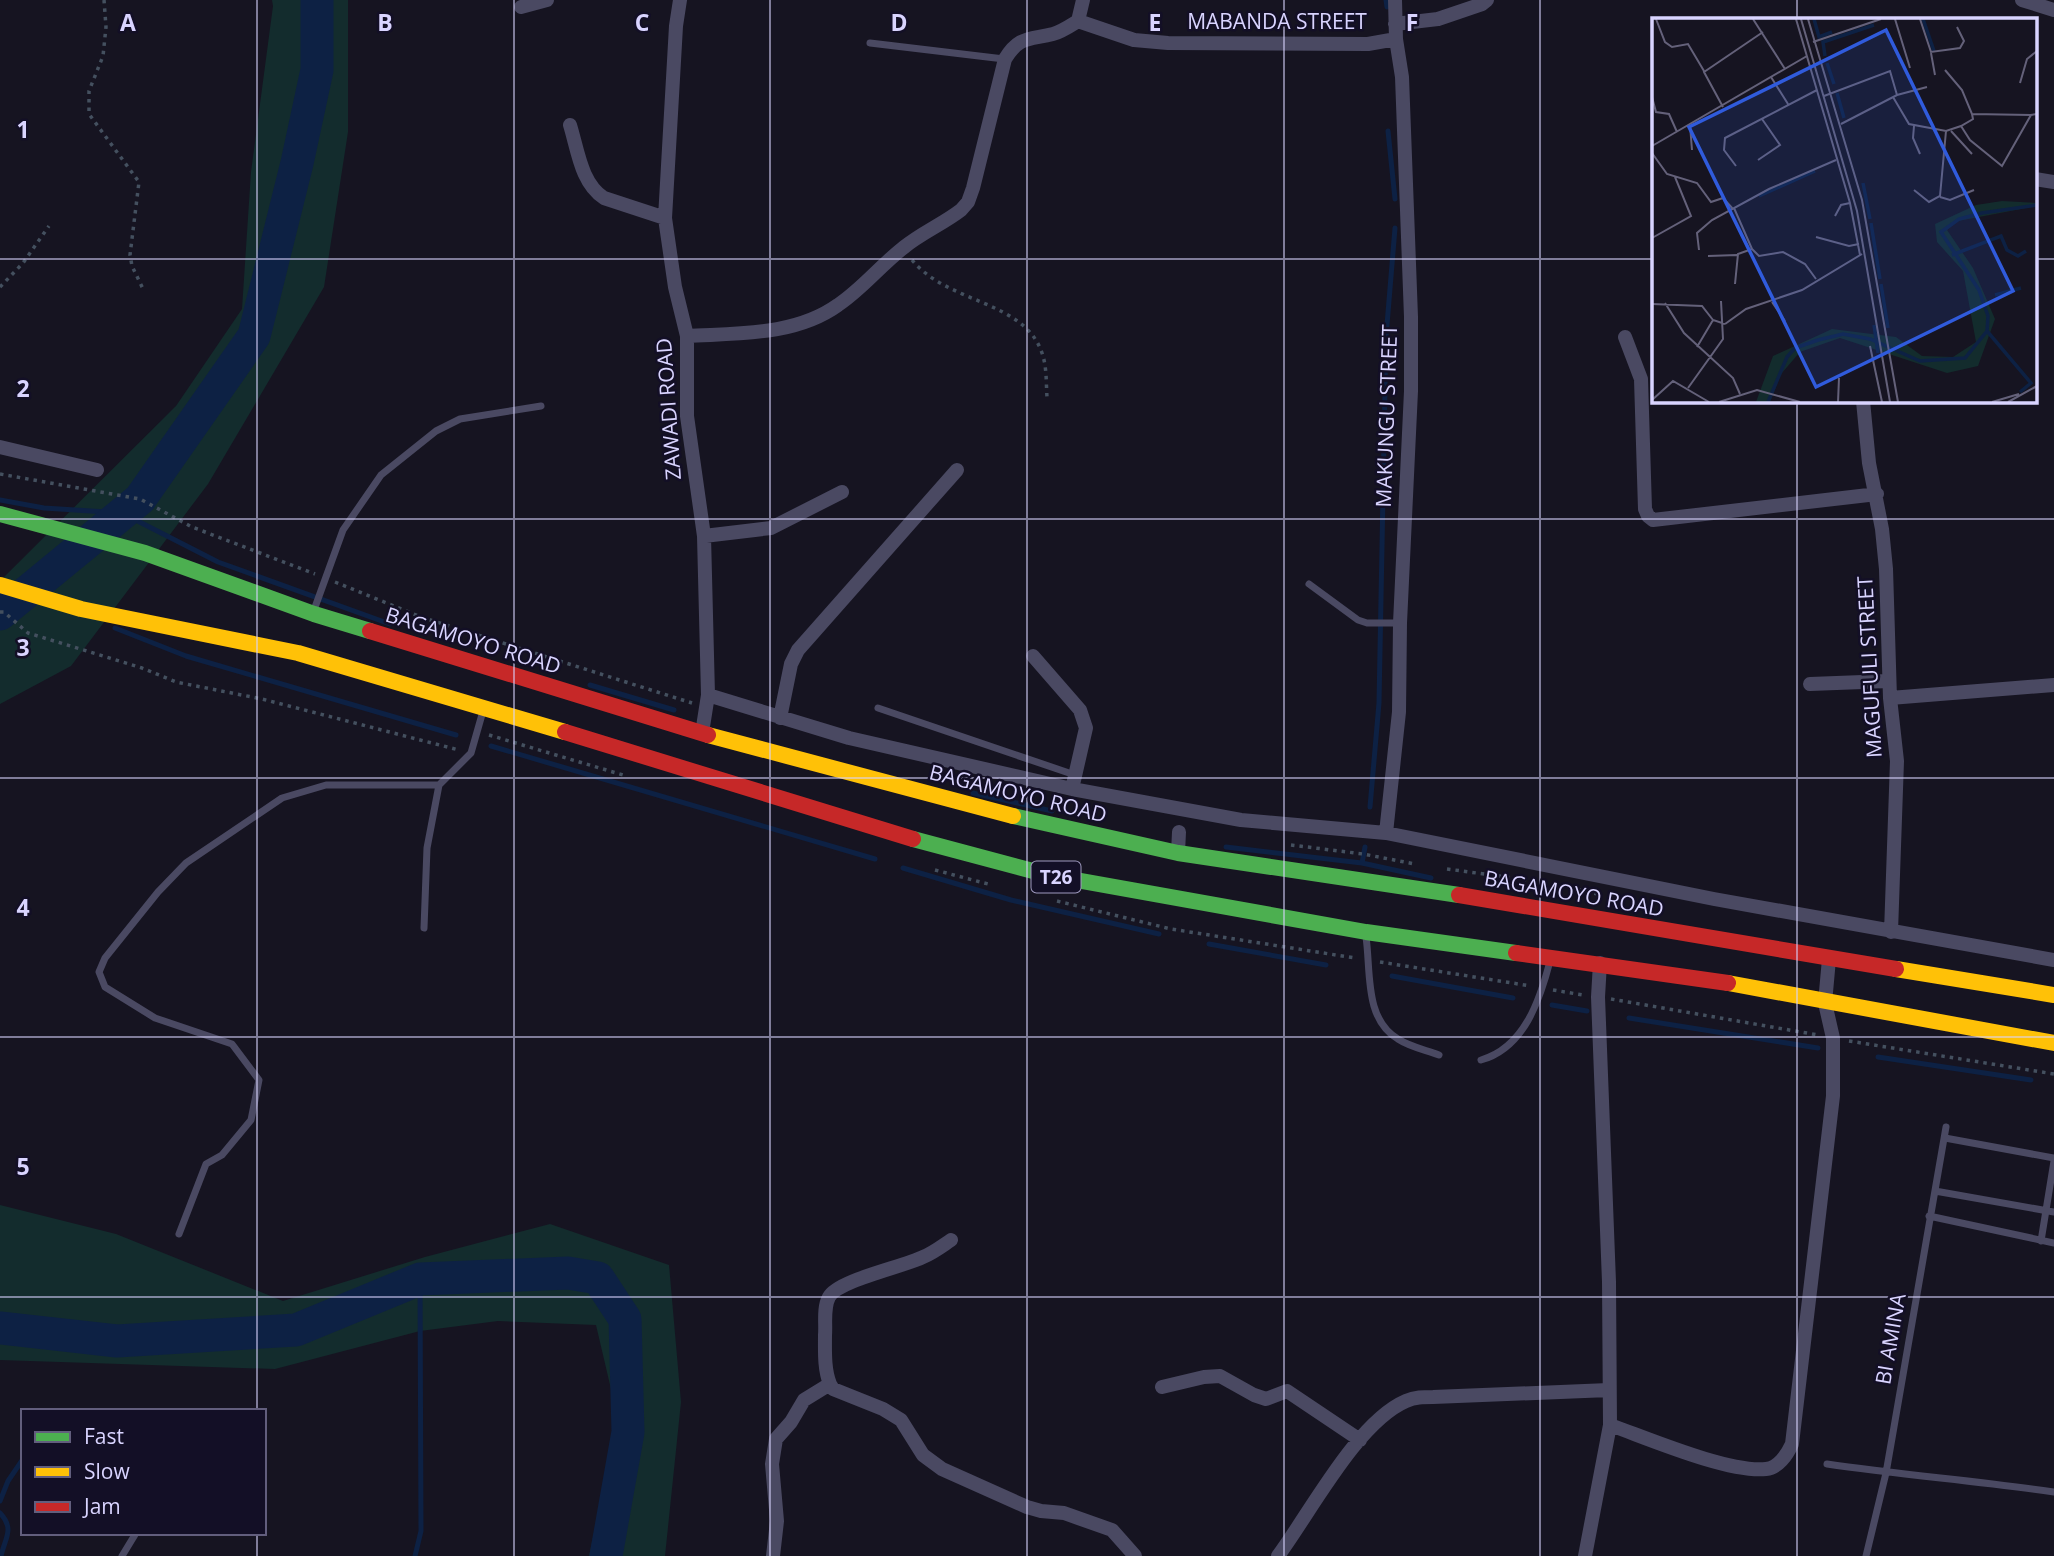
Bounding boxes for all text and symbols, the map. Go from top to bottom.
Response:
text: A [120,6,136,38]
text: B [377,6,393,38]
text: C [635,6,649,38]
text: D [890,6,908,38]
text: E [1149,6,1161,38]
text: F [1406,6,1418,38]
street label: MABANDA STREET [1187,7,1367,35]
inset map [1652,18,2036,402]
text: 1 [16,113,30,145]
street label: MAKUNGU STREET [1369,324,1403,508]
street label: ZAWADI ROAD [649,337,687,481]
text: 2 [16,372,30,404]
street label: MAGUFULI STREET [1850,575,1888,759]
street label: BAGAMOYO ROAD [382,600,564,680]
text: 3 [16,631,30,663]
street label: BAGAMOYO ROAD [927,757,1110,829]
road number: T26 [1032,862,1080,892]
street label: BAGAMOYO ROAD [1482,863,1666,923]
text: 4 [16,891,30,923]
text: 5 [16,1150,30,1182]
street label: BI AMINA [1868,1290,1912,1387]
legend [21,1409,266,1535]
text: Fast [84,1422,124,1450]
text: Slow [84,1457,130,1485]
text: Jam [82,1492,121,1520]

